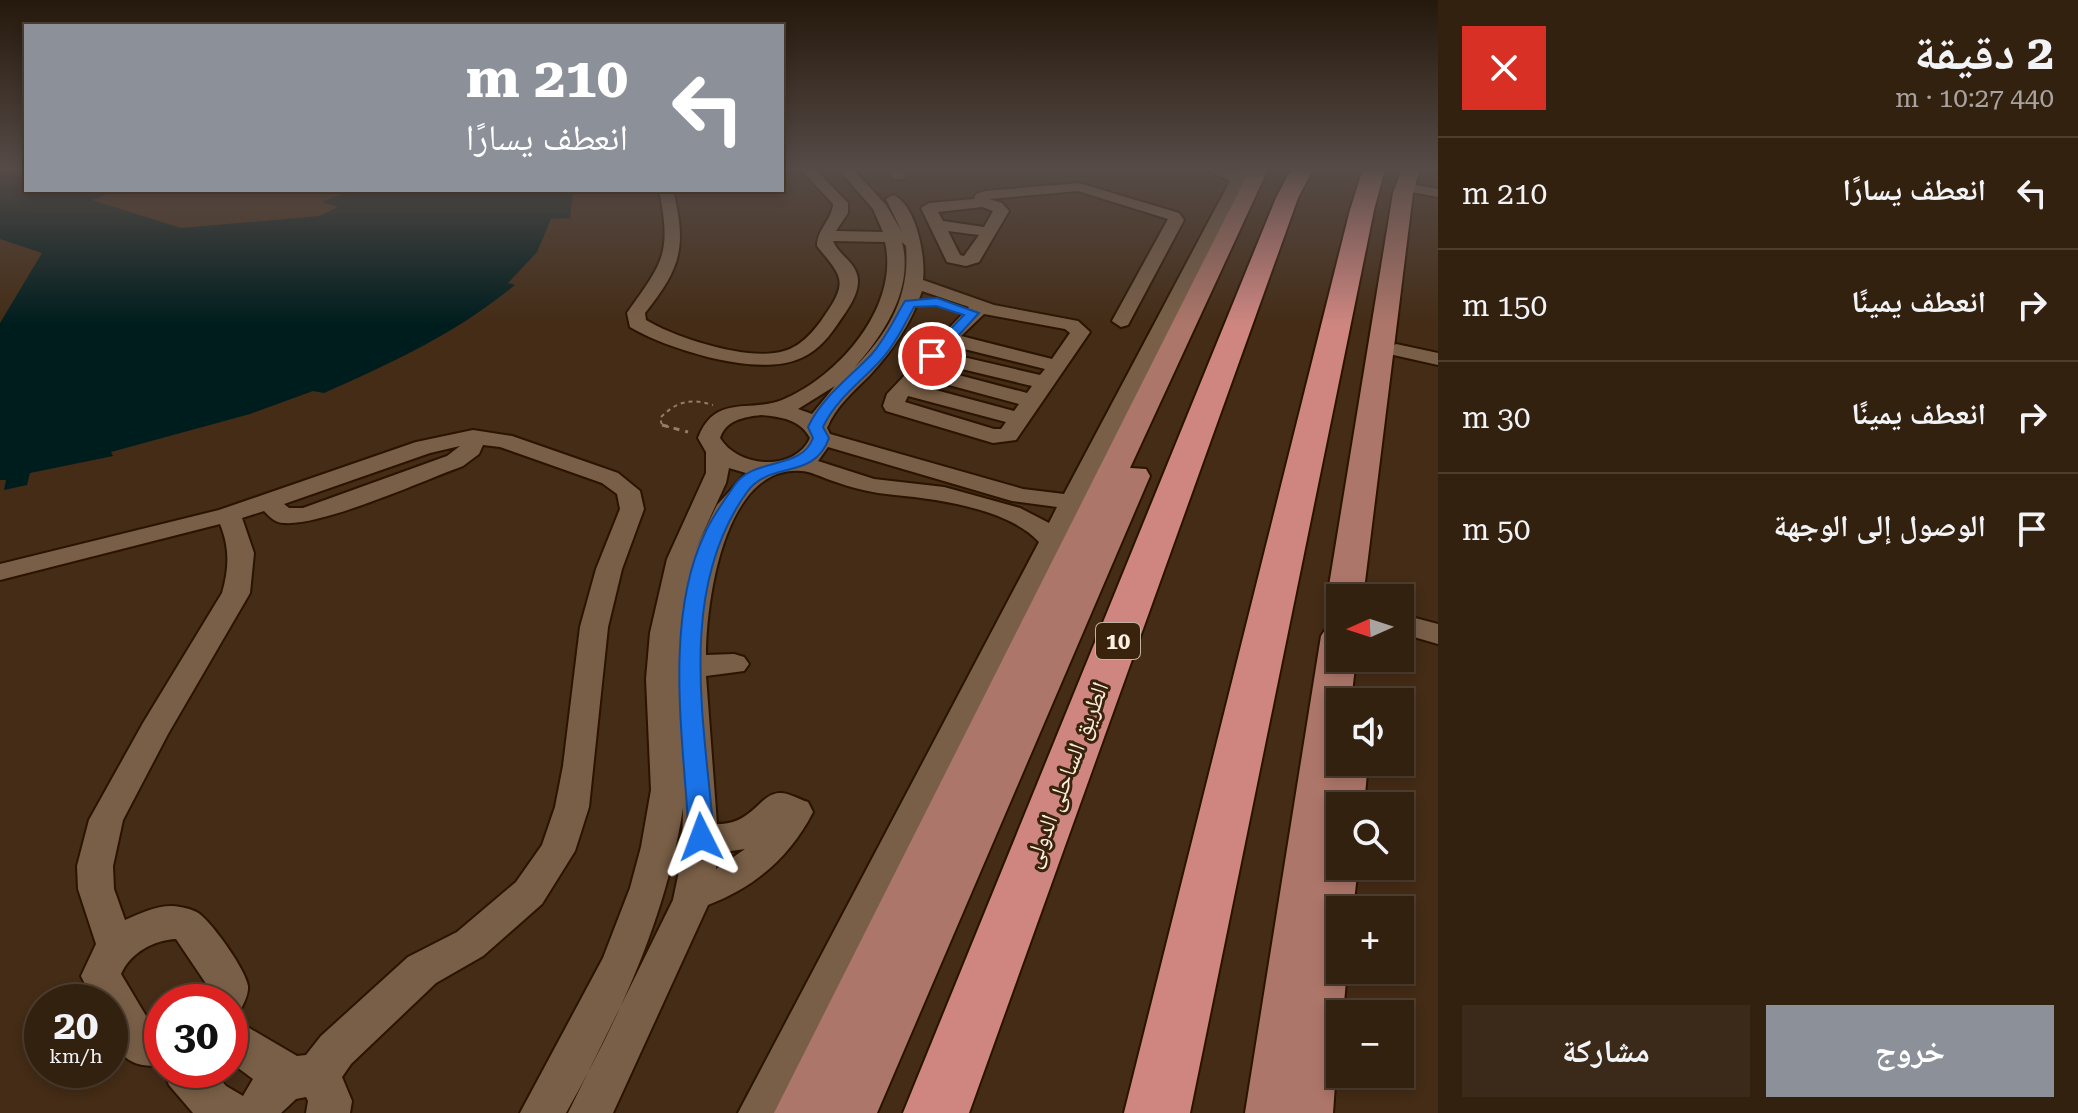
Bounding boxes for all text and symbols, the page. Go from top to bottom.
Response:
text: 2 دقيقة [1914,25,2054,81]
button: close [1462,26,1546,110]
text: 210 m [466,45,628,111]
icon: left [656,56,760,160]
text: 440 m · 10:27 [1895,83,2054,113]
text: انعطف يسارًا [466,117,628,159]
icon: left [2010,171,2054,215]
text: انعطف يسارًا [1842,172,1986,207]
text: 210 m [1462,176,1547,211]
icon: right [2010,283,2054,327]
text: انعطف يمينًا [1851,284,1986,319]
text: 150 m [1462,288,1547,323]
pin [898,322,966,390]
icon: arrive [910,334,954,378]
icon: right [2010,395,2054,439]
text: انعطف يمينًا [1851,396,1986,431]
text: 30 m [1462,400,1531,435]
icon: arrive [2010,507,2054,551]
text: الوصول إلى الوجهة [1774,508,1986,543]
text: 50 m [1462,512,1531,547]
north arrow [1326,584,1414,672]
map controls [1326,584,1414,1088]
road number: 10 [1096,623,1140,659]
street label: الطريق الساحلى الدولى [1018,678,1114,872]
button: sound [1326,688,1414,776]
button: search [1326,792,1414,880]
position arrow [659,795,743,879]
button: + [1326,896,1414,984]
speed limit sign: 30 [144,984,248,1088]
button: − [1326,1000,1414,1088]
text: 20 [54,1002,98,1049]
button: مشاركة [1462,1005,1750,1097]
button: خروج [1766,1005,2054,1097]
text: km/h [49,1044,103,1068]

